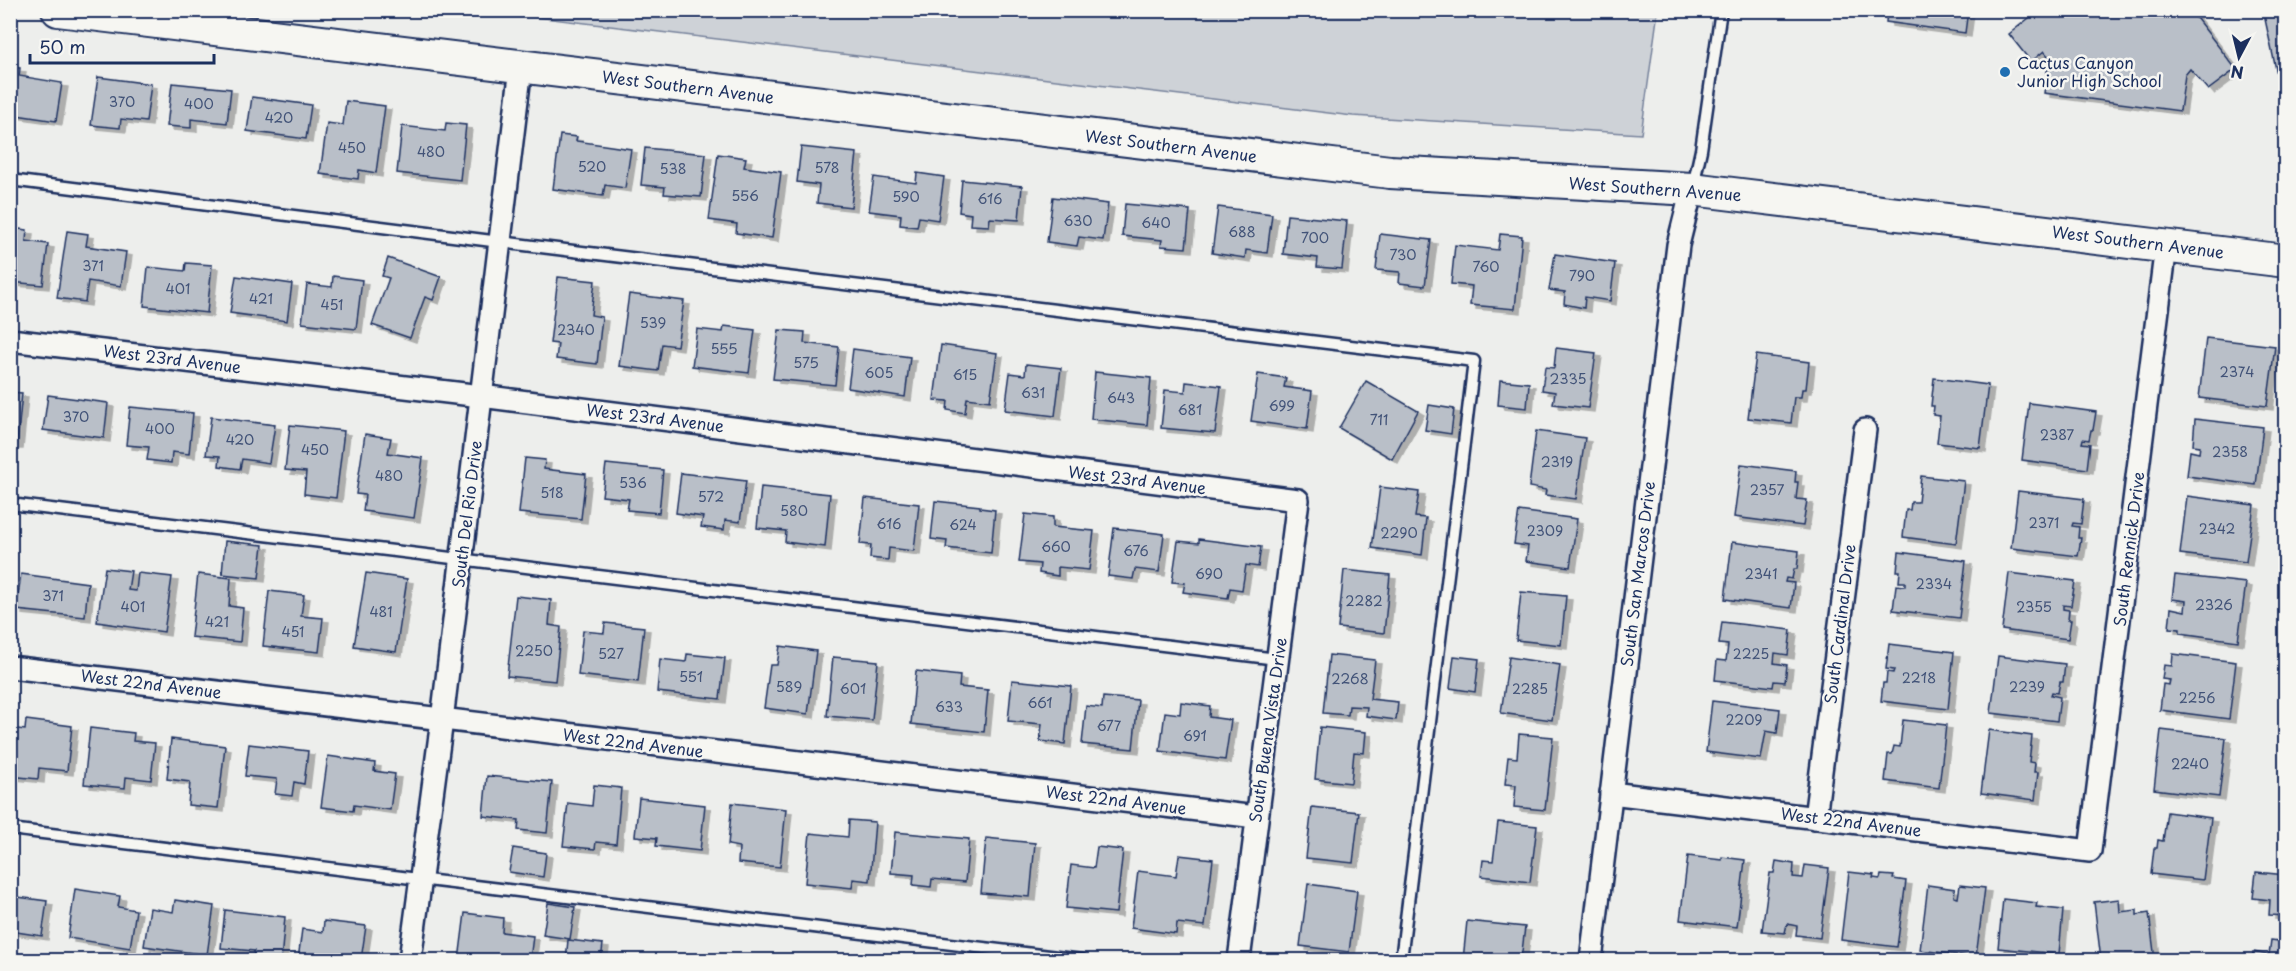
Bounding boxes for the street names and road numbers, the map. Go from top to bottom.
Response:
street label: West Southern Avenue [601,64,776,109]
street label: West Southern Avenue [1084,123,1259,168]
street label: West Southern Avenue [1568,170,1743,206]
street label: West Southern Avenue [2051,219,2226,264]
street label: West 23rd Avenue [102,338,243,378]
street label: West 23rd Avenue [585,397,726,437]
street label: South Del Rio Drive [445,439,487,589]
street label: West 23rd Avenue [1067,459,1208,499]
street label: South Rennick Drive [2107,470,2149,627]
street label: South San Marcos Drive [1614,480,1660,668]
street label: South Cardinal Drive [1817,543,1861,705]
street label: South Buena Vista Drive [1242,635,1292,824]
street label: West 22nd Avenue [79,662,223,704]
street label: West 22nd Avenue [561,721,705,763]
street label: West 22nd Avenue [1044,778,1188,820]
street label: West 22nd Avenue [1779,800,1923,842]

